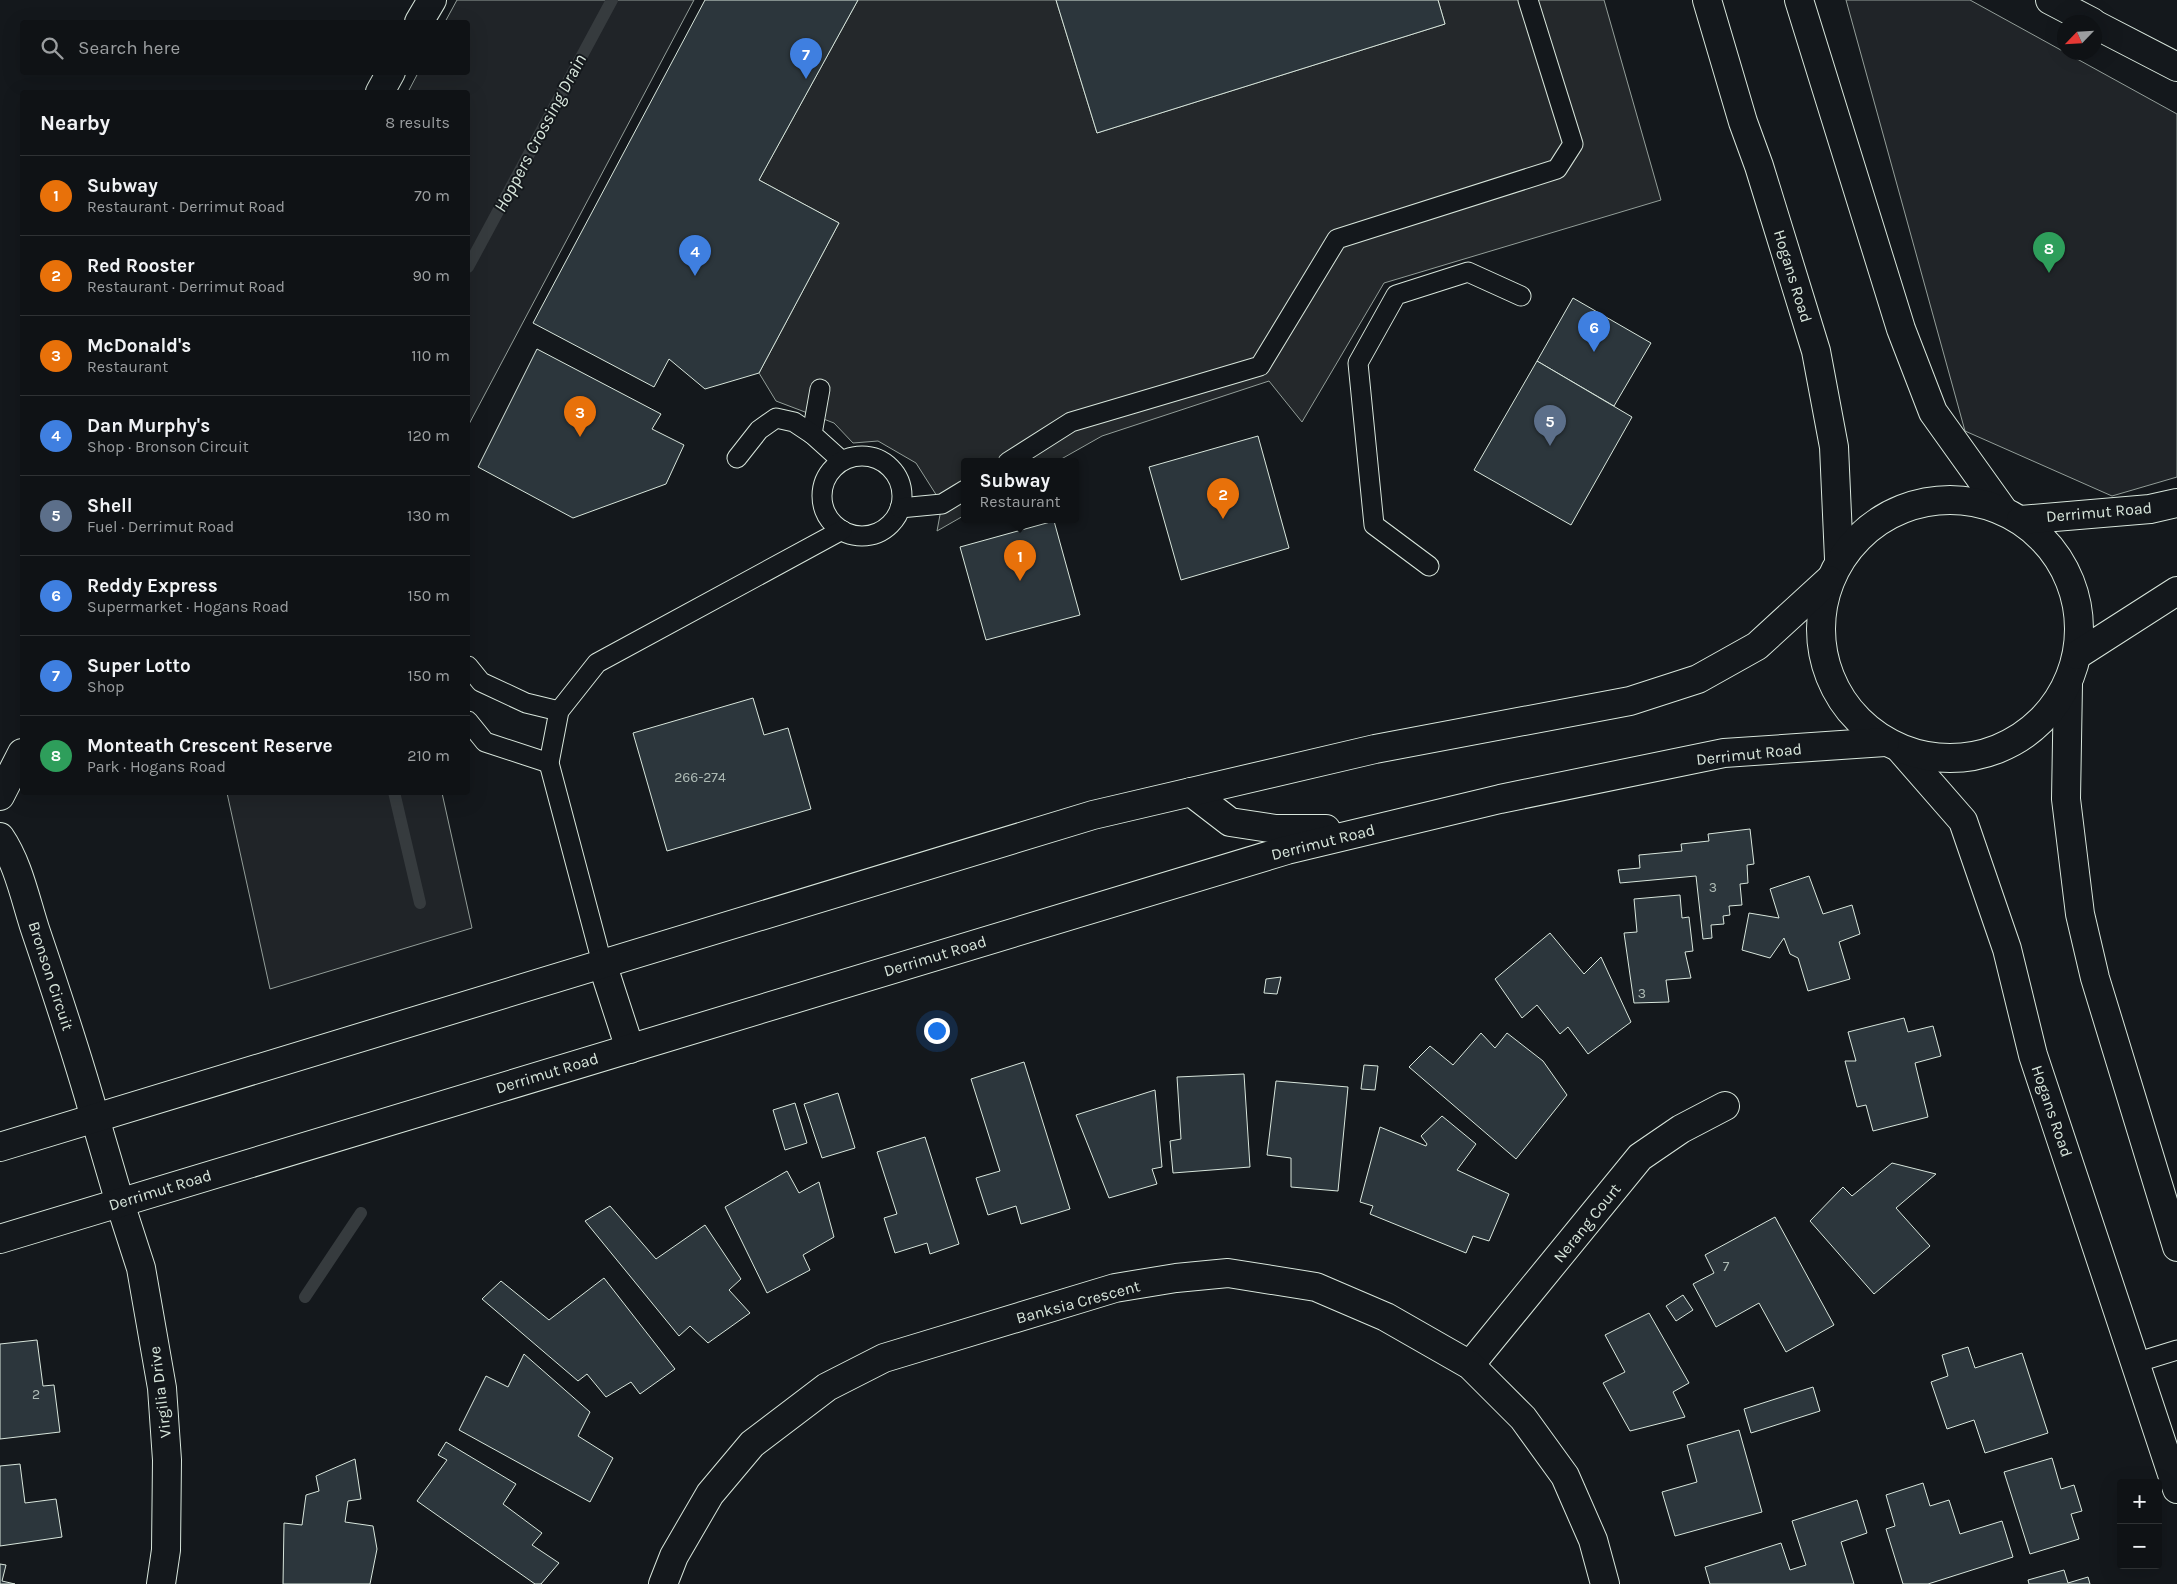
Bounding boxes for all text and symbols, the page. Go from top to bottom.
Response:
north arrow [2057,15,2102,60]
search box [20,20,470,75]
icon: search [38,34,66,62]
text: Search here [78,37,180,59]
pin: 7 [790,38,822,79]
water label: Hoppers Crossing Drain [489,50,591,216]
text: Nearby [40,111,110,135]
text: 8 results [385,113,450,132]
text: Subway [87,175,158,197]
text: 1 [53,186,59,205]
text: 70 m [414,186,450,205]
text: Restaurant · Derrimut Road [87,197,285,216]
street label: Hogans Road [1770,227,1816,325]
pin: 8 [2033,232,2065,273]
pin: 4 [679,235,711,276]
text: Red Rooster [87,255,195,277]
text: 2 [51,266,61,285]
text: 90 m [412,266,450,285]
text: Restaurant · Derrimut Road [87,277,285,296]
pin: 6 [1578,311,1610,352]
text: McDonald's [87,335,191,357]
text: 3 [51,346,61,365]
text: 110 m [411,346,450,365]
text: Restaurant [87,357,168,376]
pin: 3 [564,396,596,437]
pin: 5 [1534,405,1566,446]
text: Dan Murphy's [87,415,210,437]
text: 4 [51,426,61,445]
text: 120 m [407,426,450,445]
text: Shop · Bronson Circuit [87,437,249,456]
popup [961,458,1079,523]
text: Subway [979,470,1050,492]
pin: 2 [1207,478,1239,519]
text: Restaurant [979,492,1061,511]
text: Shell [87,495,133,517]
street label: Derrimut Road [2045,498,2153,526]
text: 5 [51,506,61,525]
text: 130 m [407,506,450,525]
text: Fuel · Derrimut Road [87,517,234,536]
pin: 1 [1004,540,1036,581]
text: Reddy Express [87,575,218,597]
text: 6 [51,586,61,605]
text: 150 m [407,586,450,605]
text: Supermarket · Hogans Road [87,597,289,616]
text: Super Lotto [87,655,191,677]
text: 7 [52,666,60,685]
text: 150 m [407,666,450,685]
text: Shop [87,677,124,696]
text: Monteath Crescent Reserve [87,735,333,757]
street label: Derrimut Road [1695,739,1803,769]
text: 8 [51,746,61,765]
text: 210 m [407,746,450,765]
text: Park · Hogans Road [87,757,226,776]
house number: 266-274 [674,769,726,786]
street label: Derrimut Road [1269,820,1377,864]
house number: 3 [1709,879,1717,896]
street label: Bronson Circuit [24,919,78,1033]
street label: Derrimut Road [881,931,989,981]
house number: 3 [1638,985,1646,1002]
your location [924,1018,950,1044]
street label: Derrimut Road [493,1048,601,1098]
street label: Hogans Road [2027,1063,2077,1159]
street label: Derrimut Road [106,1165,214,1215]
street label: Nerang Court [1549,1180,1625,1266]
house number: 7 [1723,1258,1730,1275]
street label: Banksia Crescent [1014,1276,1142,1328]
street label: Virgilia Drive [145,1345,175,1439]
house number: 2 [32,1386,40,1403]
map controls [2117,1479,2162,1569]
button: + [2117,1479,2162,1524]
button: − [2117,1524,2162,1569]

